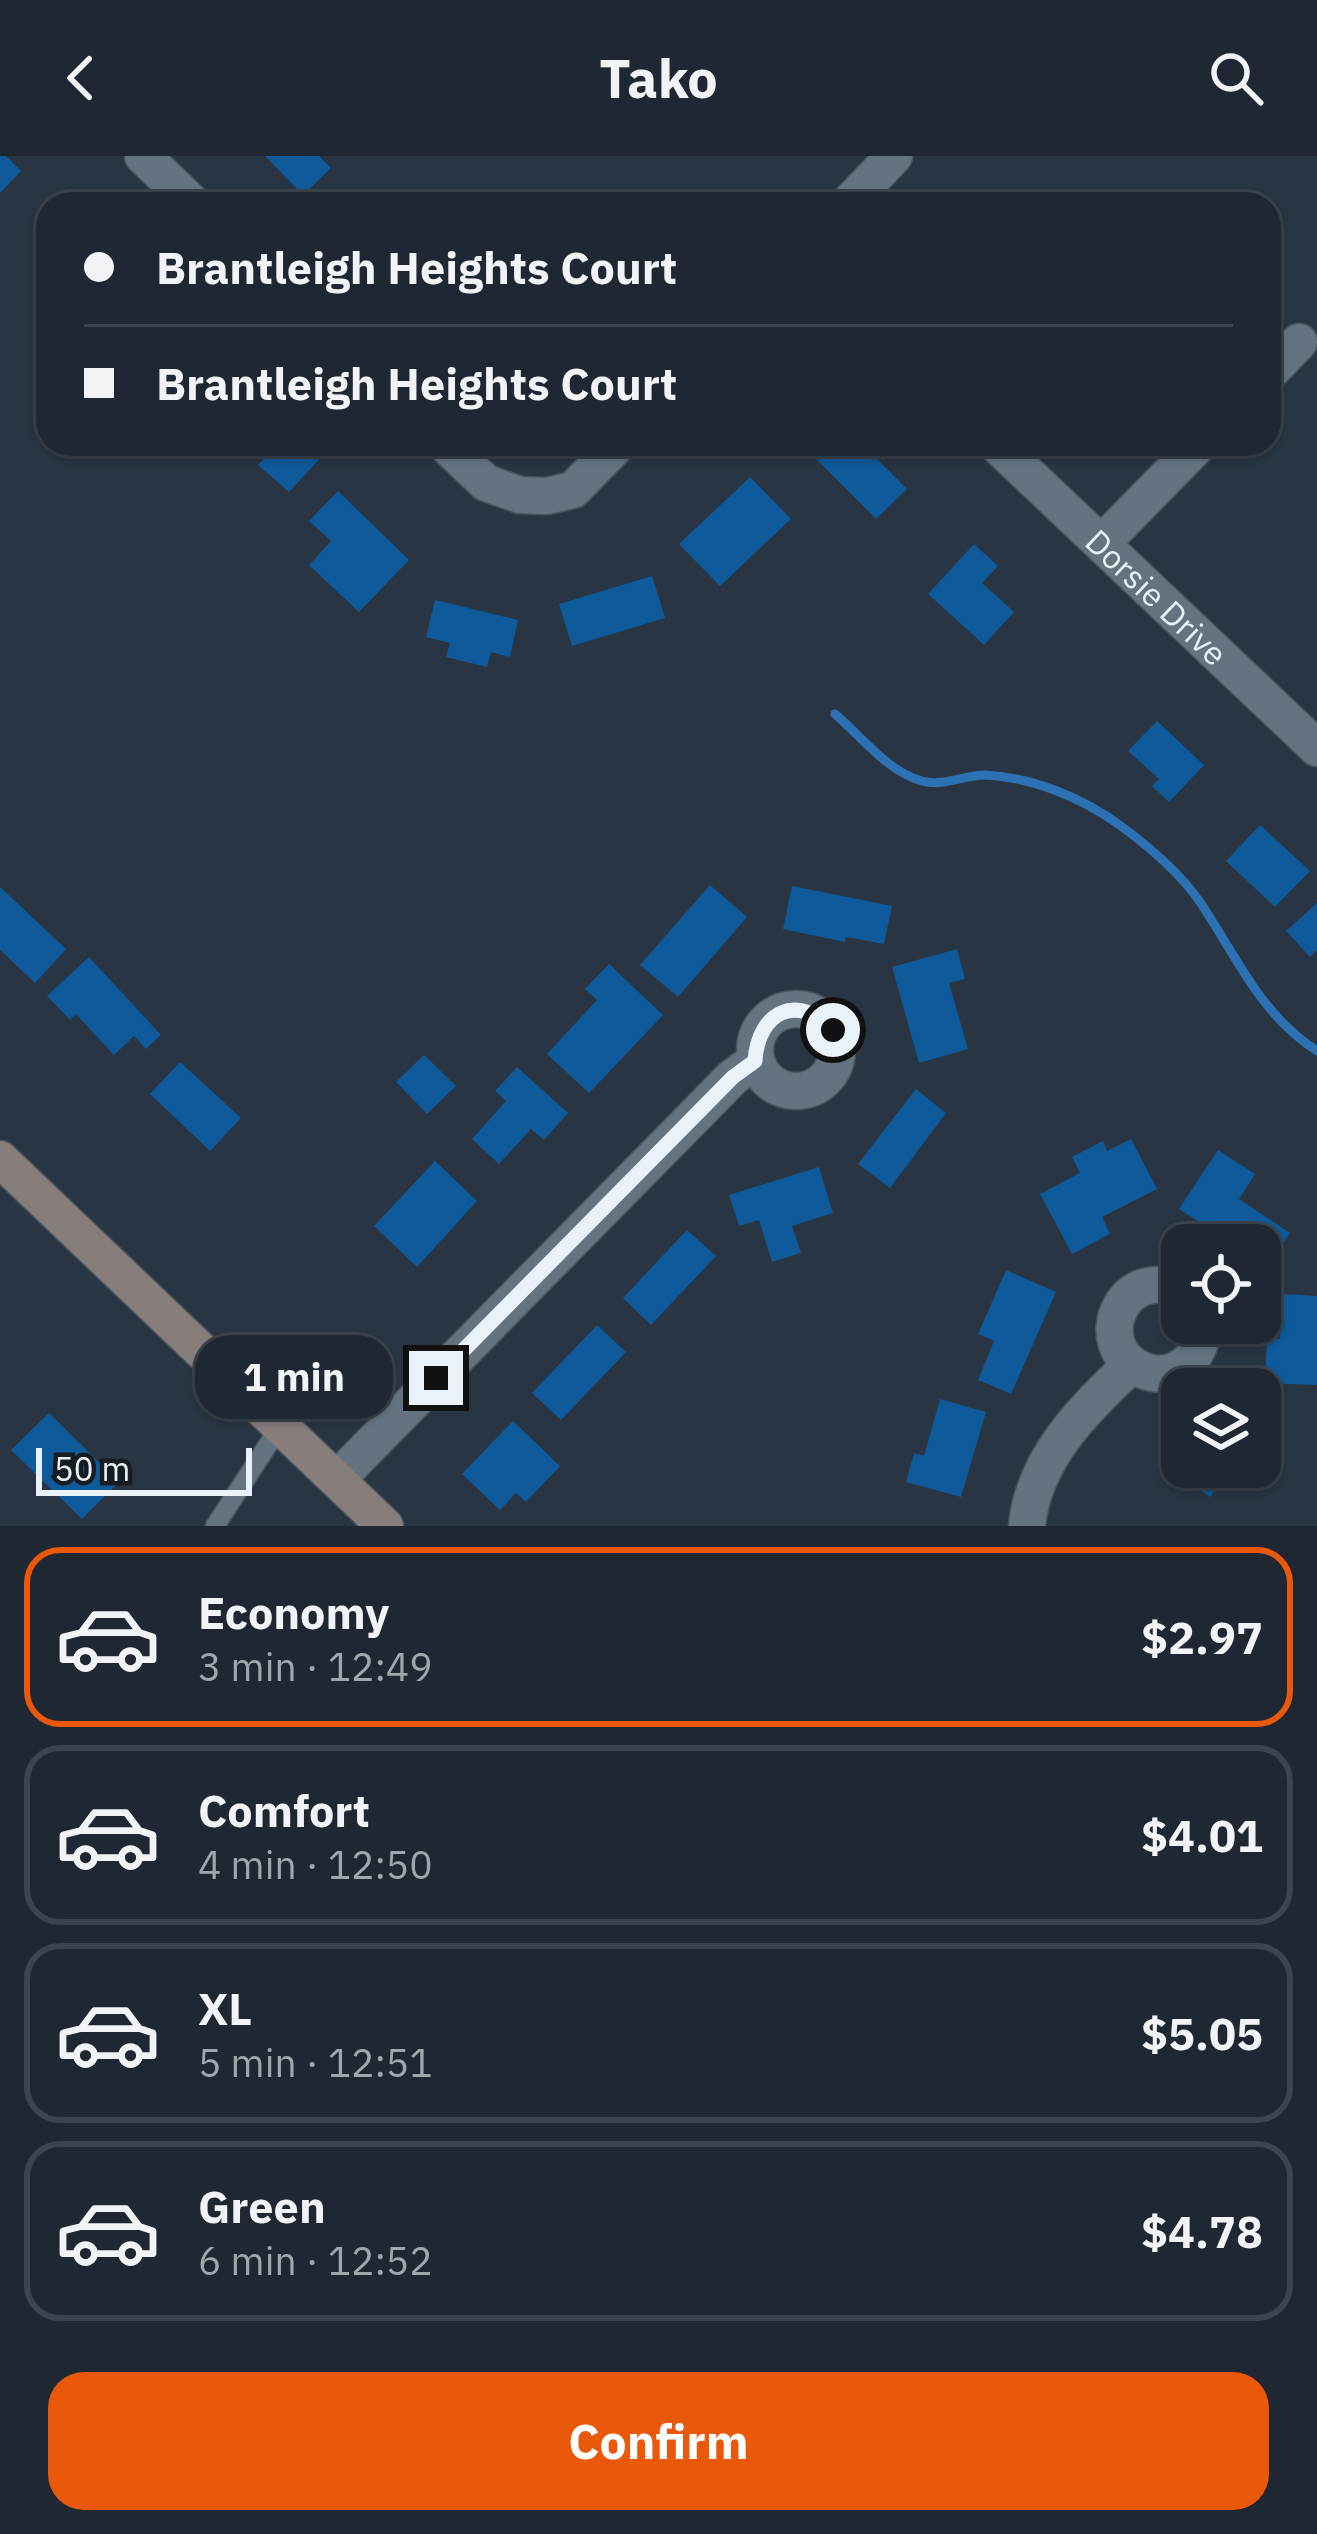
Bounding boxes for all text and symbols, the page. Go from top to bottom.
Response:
text: Tako [599,43,718,113]
icon: back [48,45,114,111]
icon: search [1203,45,1269,111]
text: Brantleigh Heights Court [156,238,677,296]
text: Brantleigh Heights Court [156,354,677,412]
street label: Dorsie Drive [1077,519,1237,674]
route start [806,1003,860,1057]
map controls [1161,1224,1281,1488]
button: locate [1161,1224,1281,1344]
callout: 1 min [196,1336,394,1420]
text: 1 min [243,1351,345,1402]
route end [409,1351,463,1405]
button: layers [1161,1368,1281,1488]
scale bar [36,1442,252,1495]
text: 50 m [54,1447,130,1490]
icon: car [54,1583,162,1691]
text: Economy [198,1583,389,1641]
text: $2.97 [1141,1608,1263,1666]
text: 3 min · 12:49 [198,1641,433,1692]
icon: car [54,1781,162,1889]
text: Comfort [198,1781,370,1839]
text: $4.01 [1141,1806,1263,1864]
text: 4 min · 12:50 [198,1839,433,1890]
icon: car [54,1979,162,2087]
text: XL [198,1979,252,2037]
text: $5.05 [1141,2004,1263,2062]
text: 5 min · 12:51 [198,2037,433,2088]
icon: car [54,2177,162,2285]
text: Green [198,2177,326,2235]
text: $4.78 [1141,2202,1263,2260]
text: 6 min · 12:52 [198,2235,433,2286]
button: Confirm [48,2372,1269,2510]

